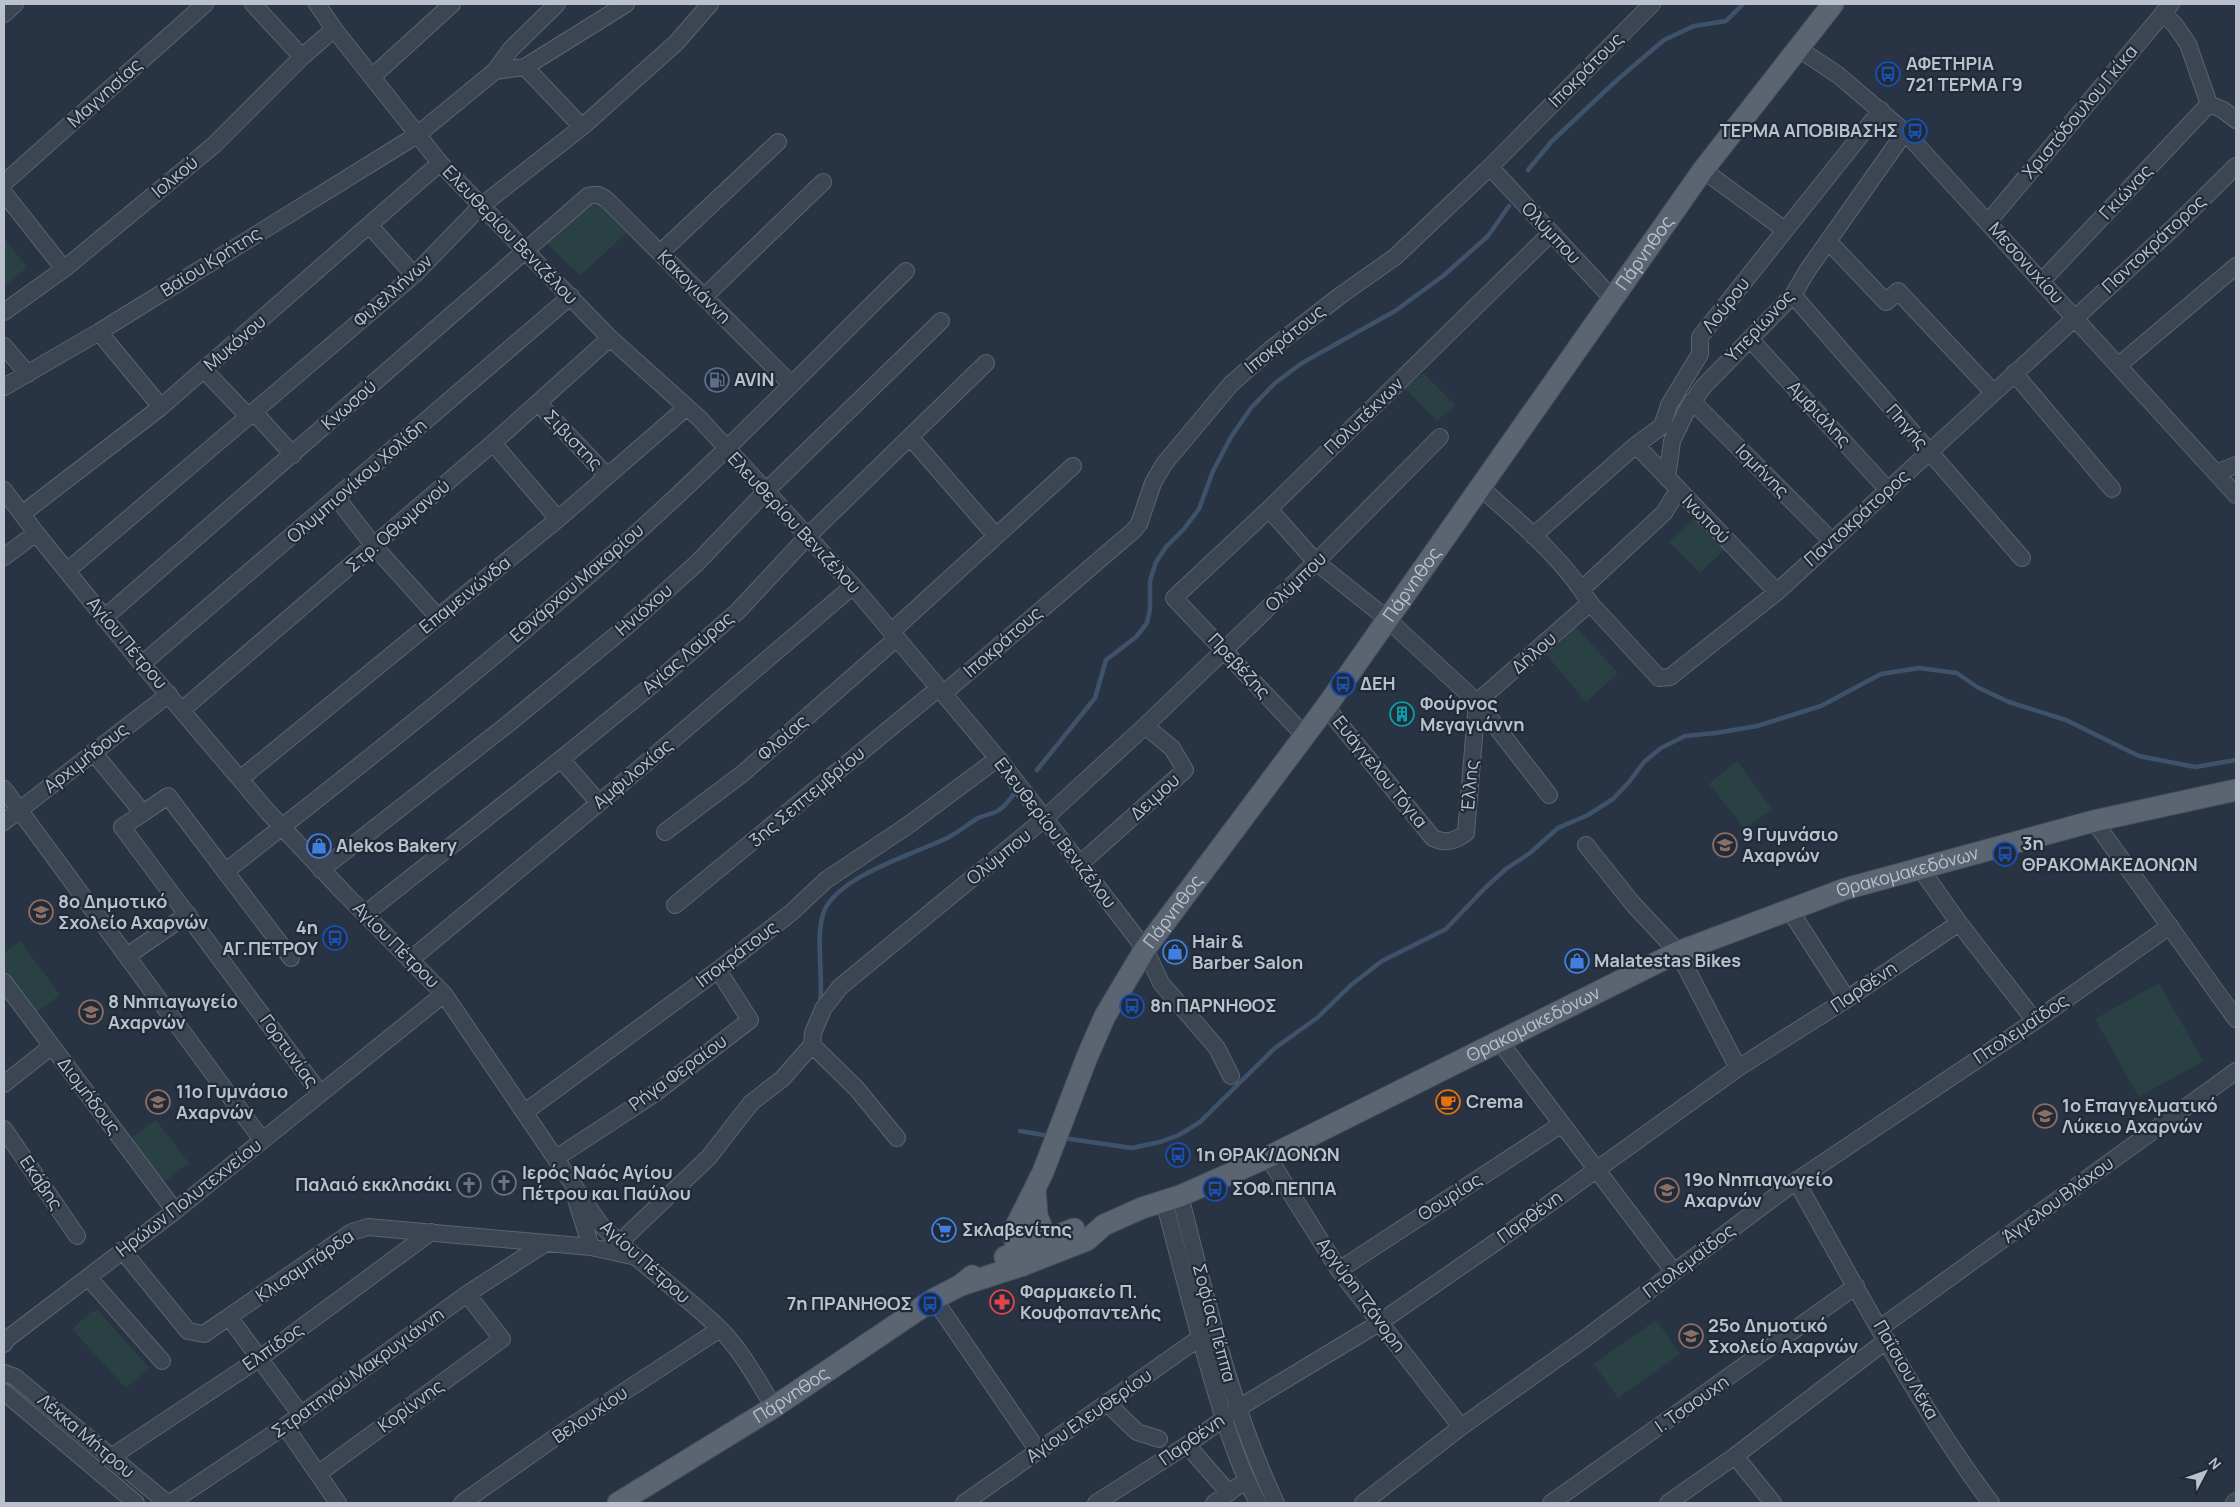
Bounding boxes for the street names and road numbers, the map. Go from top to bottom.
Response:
street label: Ιποκράτους [1543,27,1628,112]
street label: Χριστόδουλου Γκίκα [2016,39,2142,183]
street label: Μαγνησίας [62,52,147,132]
street label: Ιολκού [146,150,203,203]
street label: Γκιώνας [2093,158,2157,224]
street label: Ελευθερίου Βενιζέλου [438,160,584,309]
street label: Παντοκράτορος [2096,189,2210,298]
street label: Ολύμπου [1517,196,1587,268]
street label: Πάρνηθος [1609,210,1679,294]
street label: Μεσονυχίου [1984,217,2070,308]
street label: Βαϊου Κρήτης [156,221,265,302]
street label: Κακογιάννη [653,244,737,328]
street label: Φιλελλήνων [348,248,437,332]
street label: Λούρου [1696,272,1754,337]
street label: Υπερίωνος [1720,284,1799,367]
street label: Ιποκράτους [1239,298,1330,378]
street label: Μυκόνου [198,309,270,376]
street label: Πολυτέκνων [1319,371,1408,459]
street label: Κνωσού [316,374,381,435]
street label: Αμφιάλης [1783,375,1857,452]
street label: Πηγής [1881,399,1934,454]
street label: Σιβιστης [539,404,608,475]
street label: Ολυμπιονίκου Χολίδη [281,413,431,548]
street label: Ισμήνης [1731,438,1795,502]
street label: Ελευθερίου Βενιζέλου [723,447,866,598]
street label: Παντοκράτορος [1799,464,1914,571]
street label: Στρ. Οθωμανού [340,473,454,577]
street label: Ινωπού [1677,489,1736,548]
street label: Εθνάρχου Μακαρίου [504,517,648,647]
street label: Πάρνηθος [1377,542,1446,626]
street label: Ολύμπου [1259,546,1331,616]
street label: Επαμεινώνδα [414,550,515,638]
street label: Ηνιόχου [610,578,677,641]
street label: Αγίου Πέτρου [82,591,173,693]
street label: Ιποκράτους [958,600,1047,682]
street label: Αγίας Λαύρας [636,606,738,699]
street label: Δήλου [1506,626,1561,678]
street label: Πρεβέζης [1203,628,1276,703]
street label: Φλοίας [752,709,813,766]
street label: Ευάγγελου Τόγια [1328,710,1433,832]
street label: Αρχιμήδους [38,717,133,798]
street label: Αμφιλοχίας [587,733,677,814]
street label: 3ης Σεπτεμβρίου [743,741,869,852]
street label: Ελευθερίου Βενιζέλου [989,752,1122,913]
street label: Έλλης [1455,759,1483,813]
street label: Δειμου [1124,768,1184,825]
street label: Ολύμπου [961,823,1036,890]
street label: Θρακομακεδόνων [1833,840,1981,902]
street label: Πάρνηθος [1137,869,1208,952]
street label: Αγίου Πέτρου [348,896,445,993]
street label: Ιποκράτους [690,914,782,992]
street label: Παρθένη [1826,955,1901,1017]
street label: Θρακομακεδόνων [1462,980,1604,1067]
street label: Πτολεμαΐδος [1968,988,2073,1069]
street label: Γορτυνίας [255,1009,325,1092]
street label: Ρήγα Φεραίου [624,1029,731,1116]
street label: Διομήδους [53,1052,127,1139]
street label: Ηρώων Πολυτεχνείου [111,1133,266,1262]
street label: Εκάβης [15,1151,69,1214]
street label: Άγγελου Βλάχου [1997,1151,2118,1248]
street label: Θουρίας [1413,1167,1486,1226]
street label: Παρθένη [1492,1185,1567,1248]
street label: Αγίου Πέτρου [596,1214,696,1308]
street label: Πτολεμαΐδος [1637,1218,1739,1303]
street label: Κλισαμπάρδα [251,1223,358,1307]
street label: Αργύρη Τζάνορη [1312,1232,1412,1357]
street label: Σοφίας Πέππα [1188,1261,1242,1385]
street label: Στρατηγού Μακρυγιάννη [266,1302,448,1443]
street label: Παΐσιου Λέκα [1869,1315,1945,1424]
street label: Ελπίδος [237,1317,307,1376]
street label: Πάρνηθος [748,1360,833,1428]
street label: Αγίου Ελευθερίου [1021,1363,1156,1468]
street label: Ι. Τσαουχη [1650,1369,1733,1437]
street label: Κορίννης [373,1373,448,1437]
street label: Βελουχίου [547,1380,632,1448]
street label: Λέκκα Μήτρου [33,1388,140,1483]
street label: Παρθένη [1154,1408,1229,1470]

